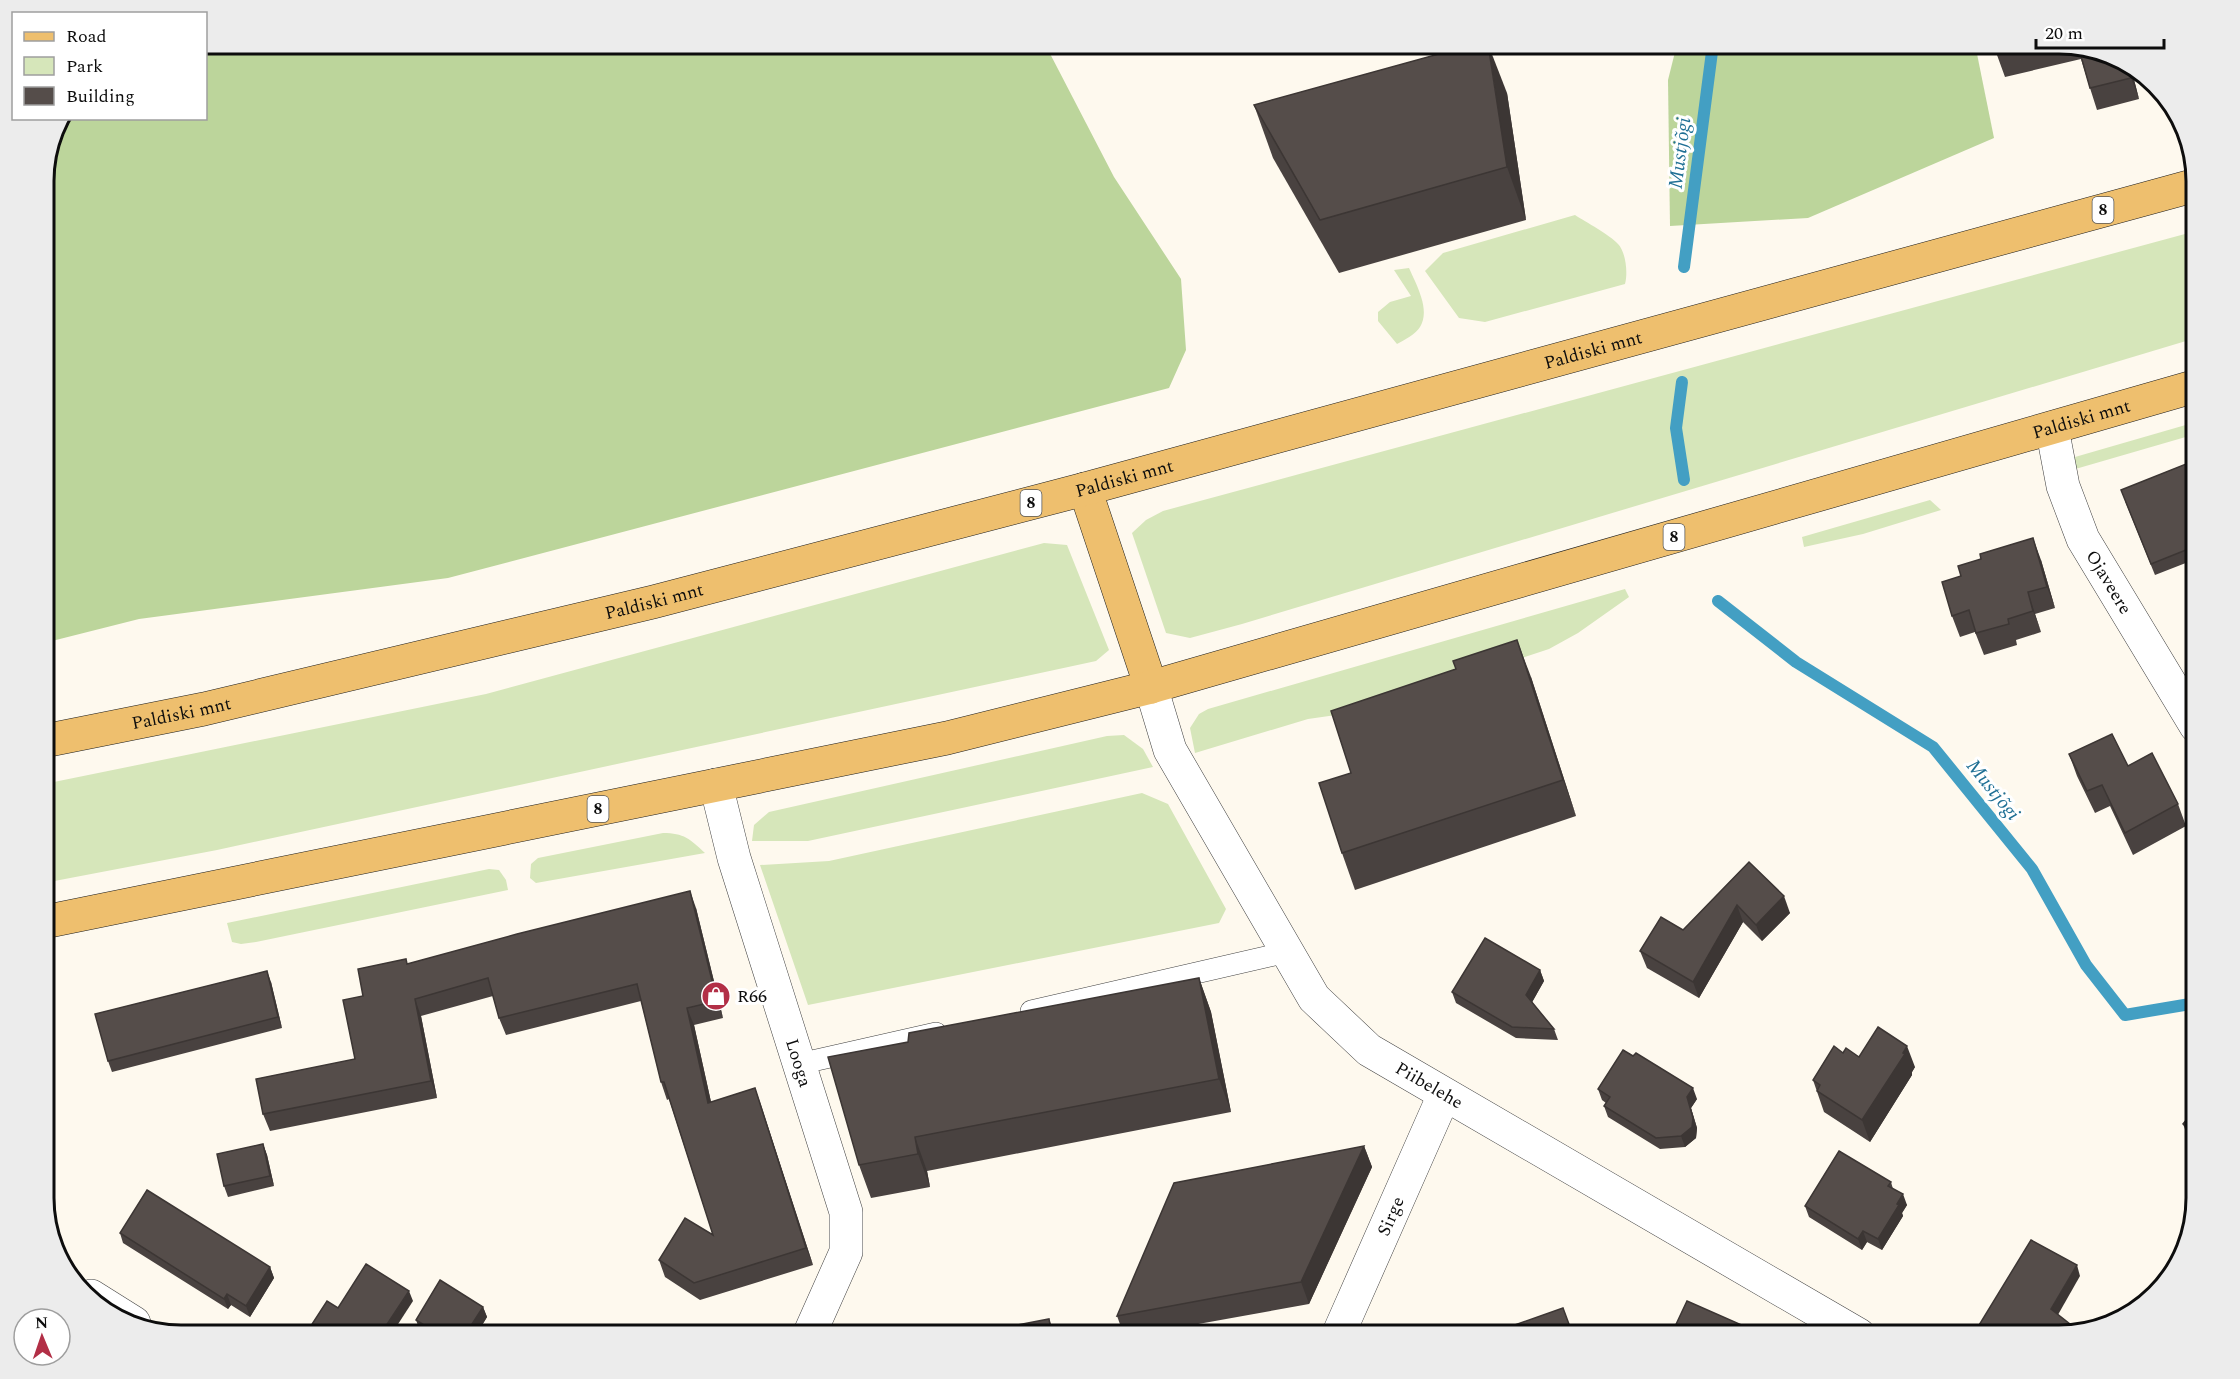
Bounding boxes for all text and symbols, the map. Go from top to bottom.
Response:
legend [12,12,207,120]
scale bar [2036,12,2164,50]
text: 20 m [2045,20,2083,47]
text: Road [66,23,107,50]
text: Park [66,53,103,80]
text: Building [66,83,135,110]
water label: Mustjõgi [1661,115,1699,191]
road number: 8 [2092,197,2114,223]
street label: Paldiski mnt [1541,324,1645,376]
street label: Paldiski mnt [2029,392,2134,446]
street label: Paldiski mnt [1072,452,1176,505]
road number: 8 [1020,490,1042,516]
road number: 8 [1664,524,1684,550]
street label: Ojaveere [2079,545,2139,619]
street label: Paldiski mnt [602,576,706,627]
street label: Paldiski mnt [129,690,234,737]
water label: Mustjõgi [1959,753,2028,828]
road number: 8 [588,796,608,822]
shop icon: R66 [700,980,732,1012]
place label: R66 [737,983,767,1010]
street label: Looga [778,1035,819,1091]
street label: Piibelehe [1390,1055,1468,1116]
street label: Sirge [1370,1192,1411,1240]
north arrow [12,1307,72,1367]
text: N [35,1311,48,1335]

